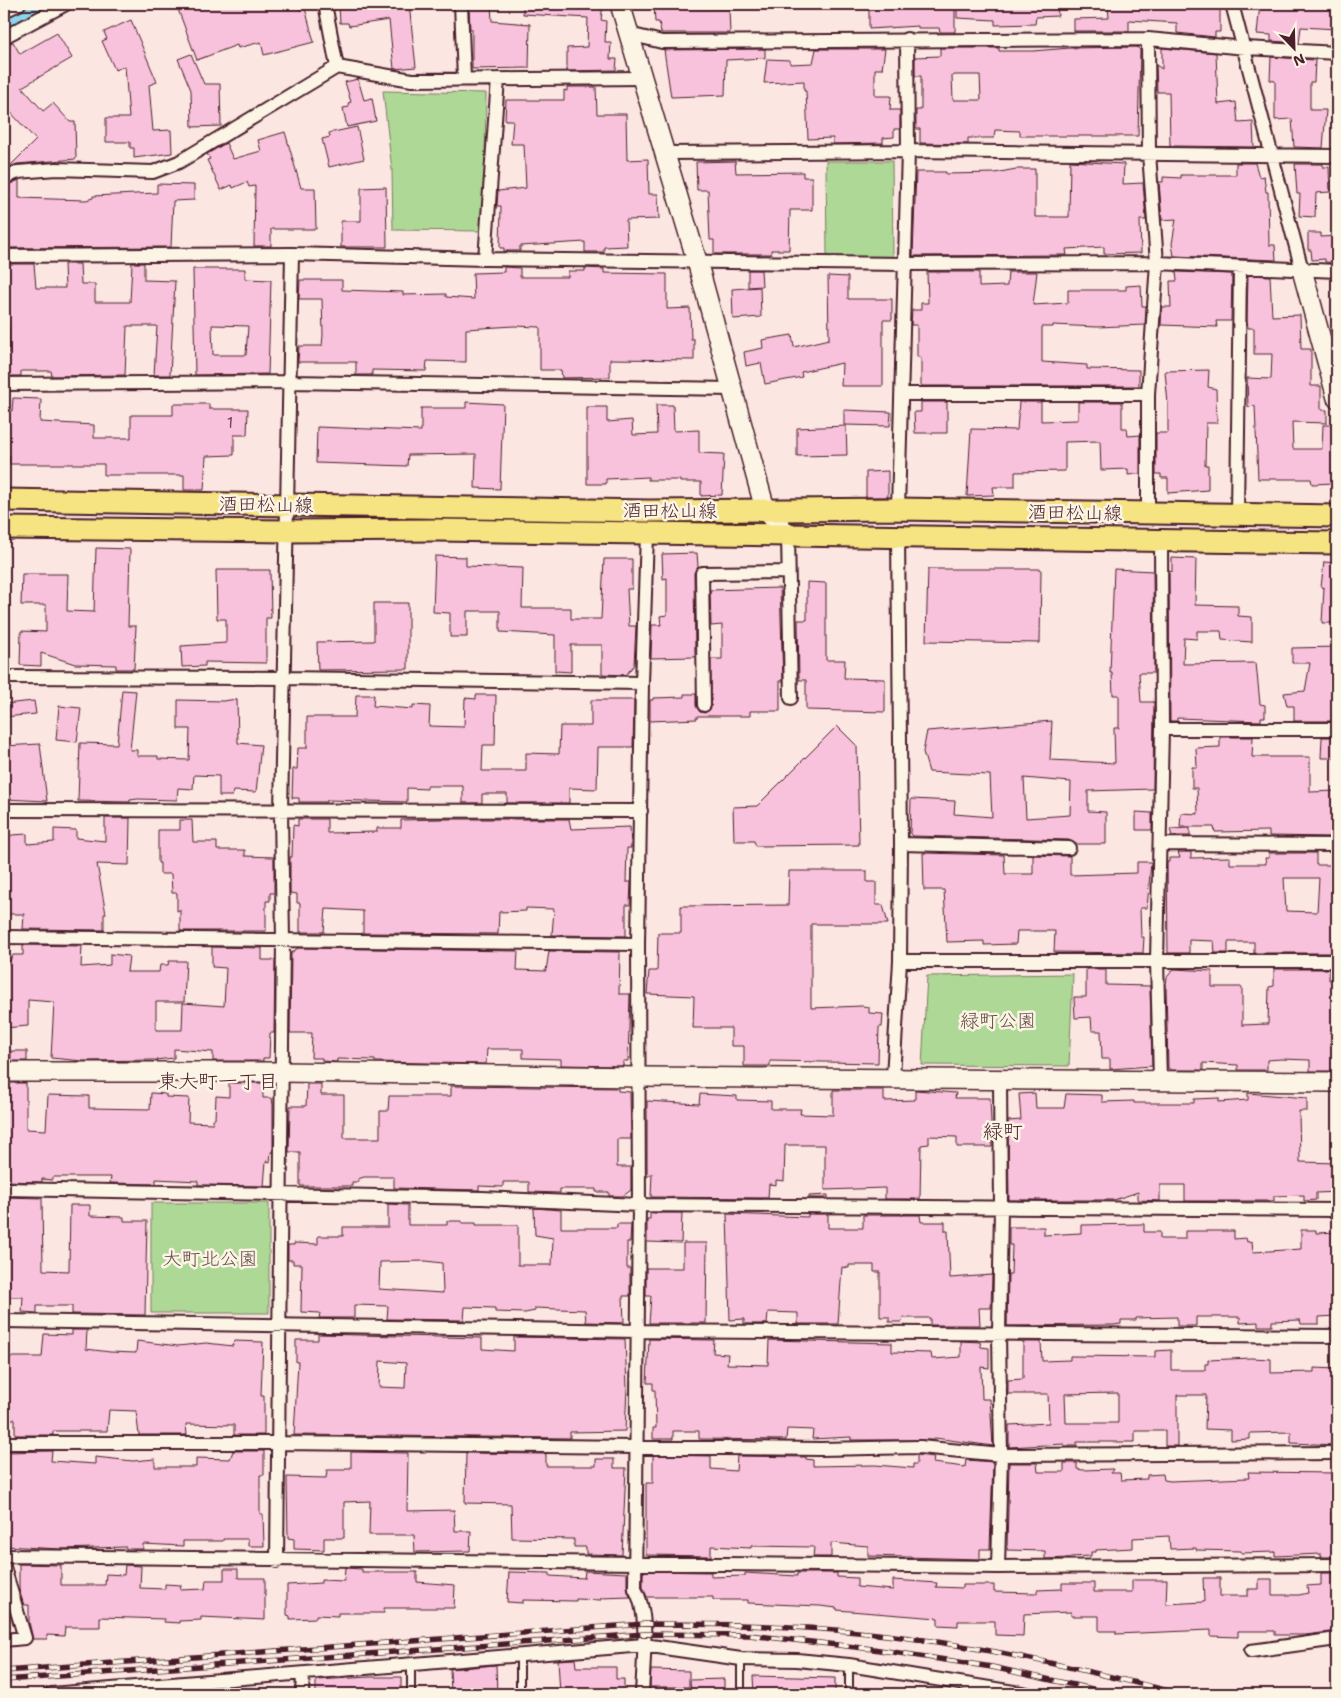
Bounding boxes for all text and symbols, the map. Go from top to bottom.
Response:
north arrow [1268,22,1318,72]
text: N [1290,50,1308,70]
house number: 1 [227,412,233,433]
street label: 酒田松山線 [218,491,314,518]
street label: 酒田松山線 [622,498,718,523]
street label: 酒田松山線 [1027,499,1123,526]
park label: 緑町公園 [960,1008,1036,1033]
district label: 東大町一丁目 [158,1068,278,1094]
district label: 緑町 [983,1118,1023,1144]
park label: 大町北公園 [162,1246,258,1271]

